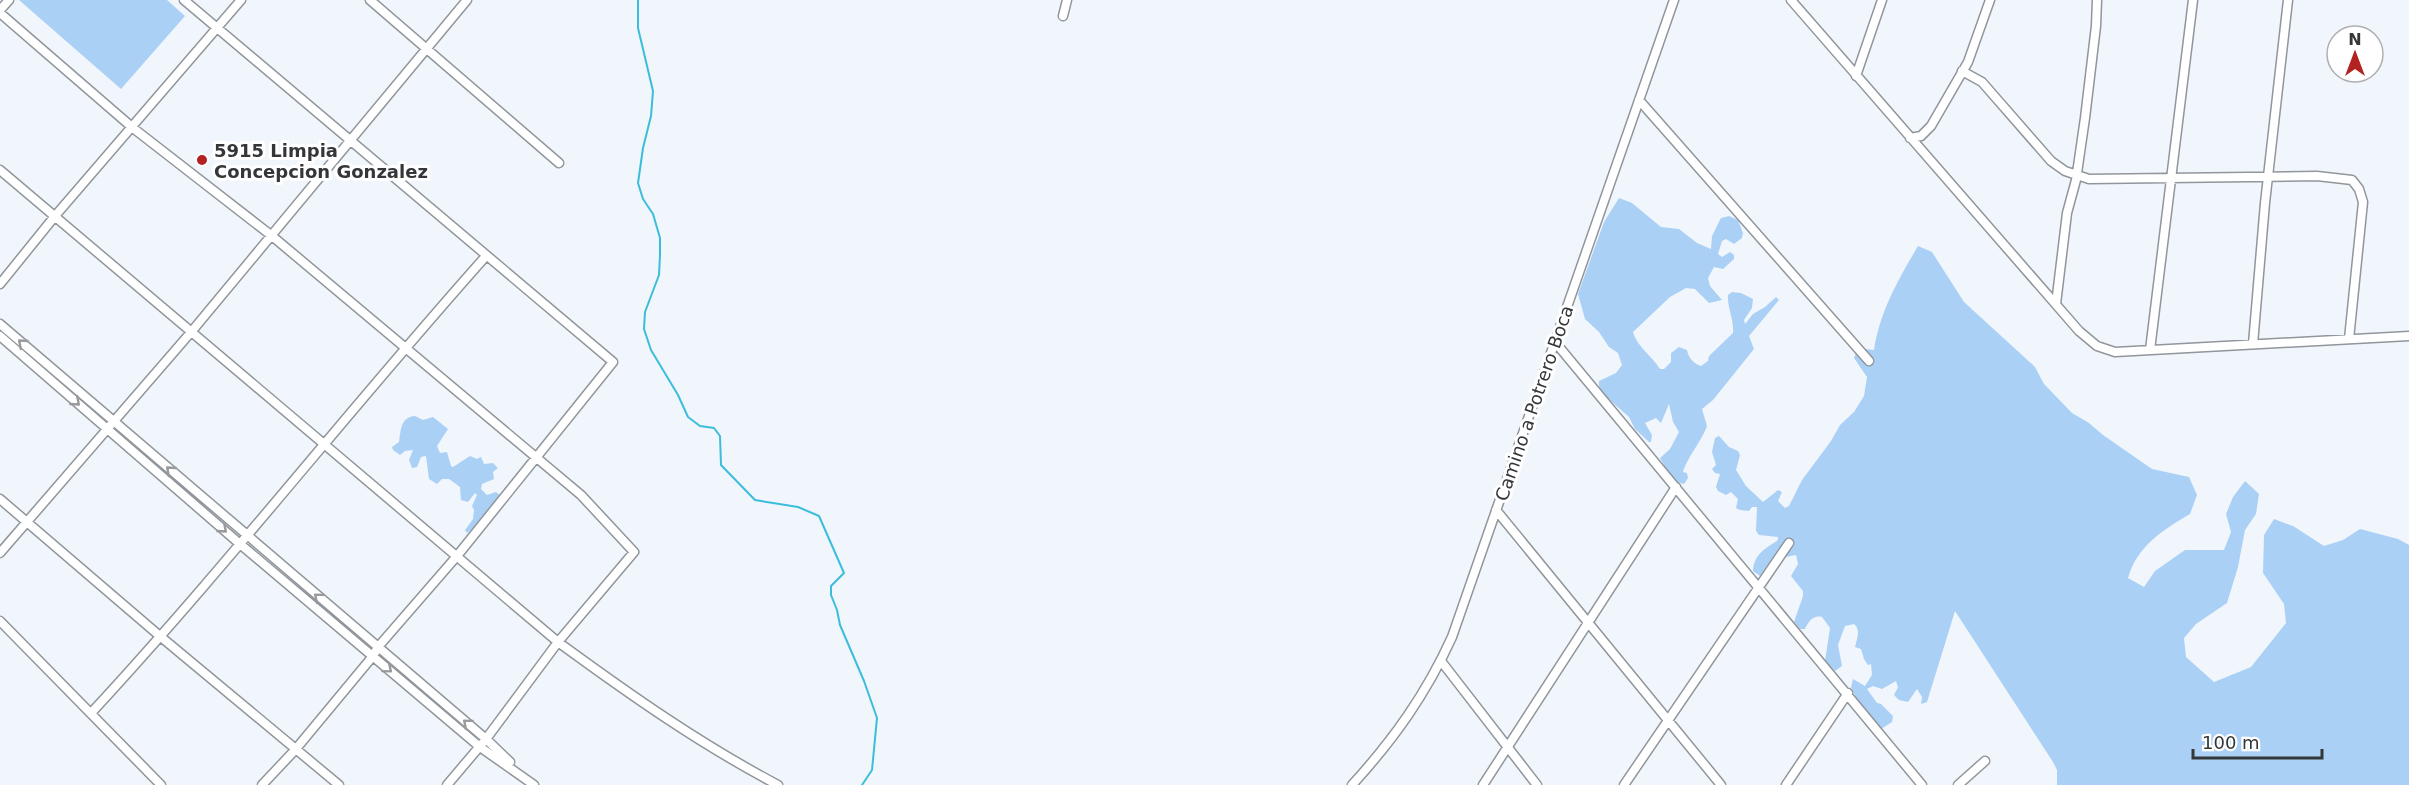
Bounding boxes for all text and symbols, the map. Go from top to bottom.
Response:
north arrow [2325,24,2385,84]
text: N [2348,30,2362,49]
place label: 5915 Limpia Concepcion Gonzalez [214,140,428,182]
marker: 5915 Limpia Concepcion Gonzalez [195,153,209,167]
street label: Camino a Potrero Boca [1491,302,1577,504]
one-way arrow [18,339,29,350]
one-way arrow [69,394,80,405]
one-way arrow [166,466,177,477]
one-way arrow [216,522,227,533]
one-way arrow [314,593,325,604]
one-way arrow [381,662,392,673]
one-way arrow [463,719,474,730]
scale bar [2193,722,2322,760]
text: 100 m [2202,732,2260,753]

